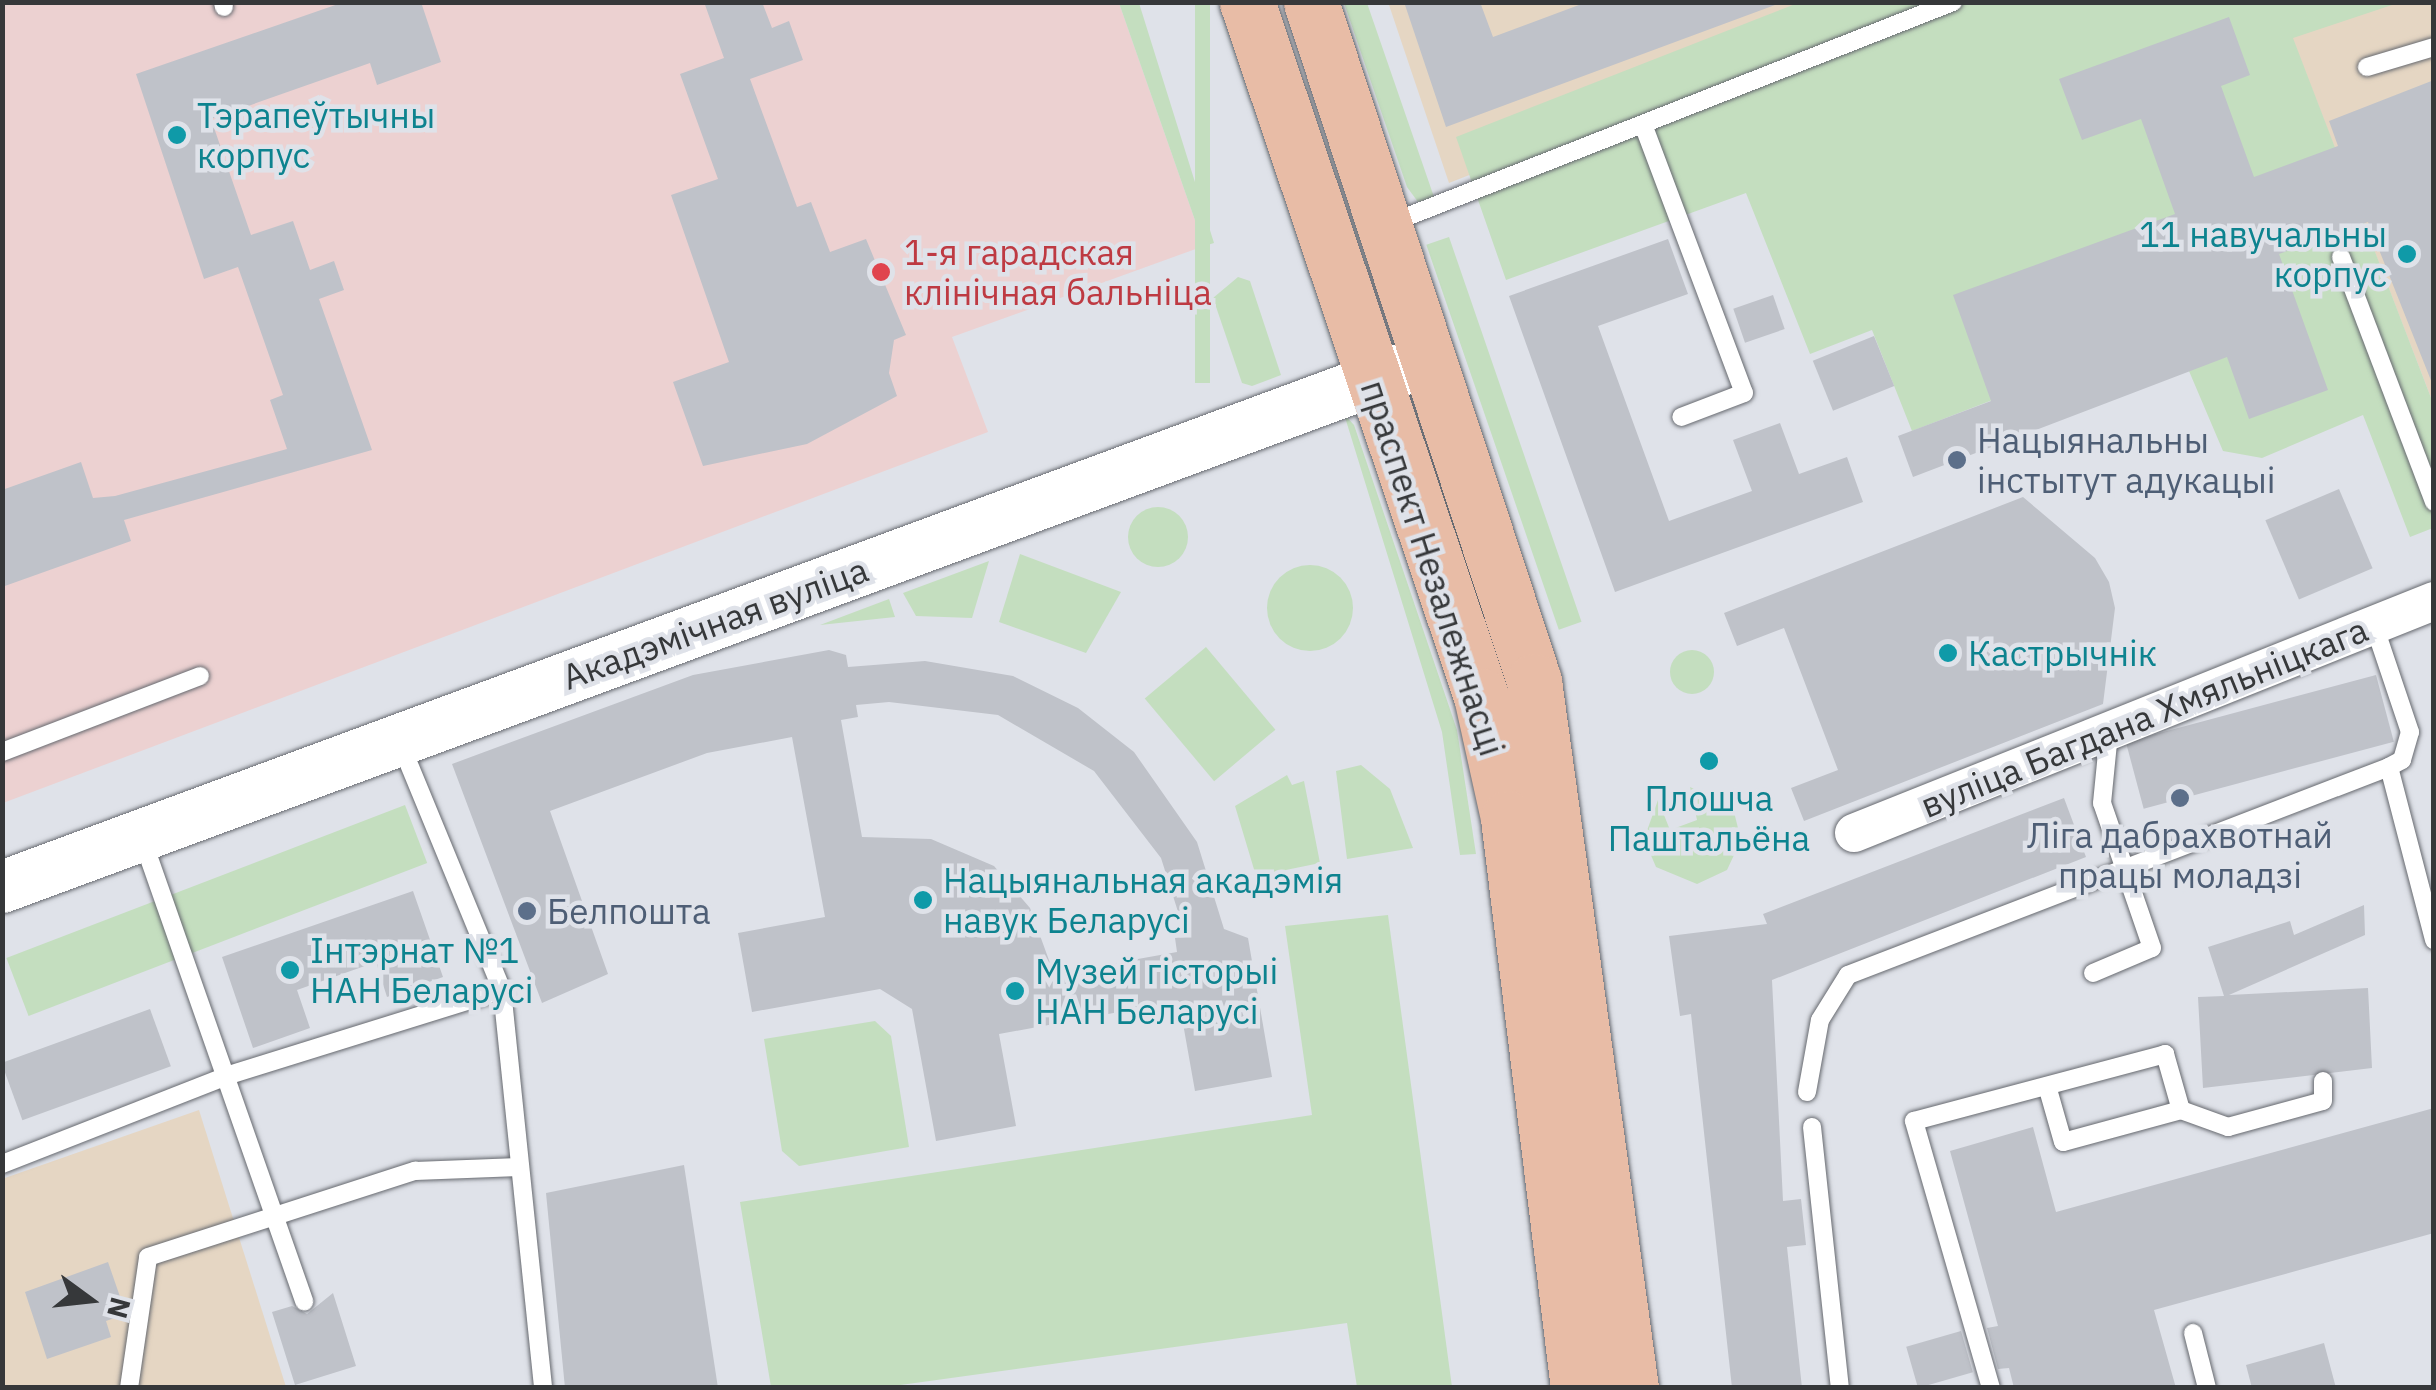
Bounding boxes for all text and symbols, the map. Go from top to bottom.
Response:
place label: Тэрапеўтычны корпус [197,94,435,176]
marker: Тэрапеўтычны корпус [166,124,188,146]
place label: 11 навучальны корпус [2139,213,2387,295]
place label: 1-я гарадская клінічная бальніца [904,231,1212,313]
marker: 11 навучальны корпус [2396,243,2418,265]
marker: 1-я гарадская клінічная бальніца [868,259,894,285]
street label: праспект Незалежнасці [1352,375,1514,761]
place label: Нацыянальны інстытут адукацыі [1977,419,2276,501]
marker: Нацыянальны інстытут адукацыі [1946,449,1968,471]
street label: Акадэмічная вуліца [556,548,874,698]
street label: вуліца Багдана Хмяльніцкага [1914,608,2374,826]
place label: Кастрычнік [1968,632,2157,674]
marker: Кастрычнік [1937,642,1959,664]
marker: Плошча Паштальёна [1698,750,1720,772]
place label: Плошча Паштальёна [1608,777,1810,859]
marker: Ліга дабрахвотнай працы моладзі [2169,787,2191,809]
place label: Ліга дабрахвотнай працы моладзі [2027,814,2333,896]
place label: Нацыянальная акадэмія навук Беларусі [943,859,1343,941]
marker: Нацыянальная акадэмія навук Беларусі [912,889,934,911]
place label: Белпошта [547,890,711,932]
marker: Белпошта [516,900,538,922]
place label: Інтэрнат №1 НАН Беларусі [310,929,534,1011]
place label: Музей гісторыі НАН Беларусі [1035,950,1278,1032]
marker: Інтэрнат №1 НАН Беларусі [279,959,301,981]
marker: Музей гісторыі НАН Беларусі [1004,980,1026,1002]
north arrow [40,1250,140,1350]
text: N [99,1293,140,1322]

